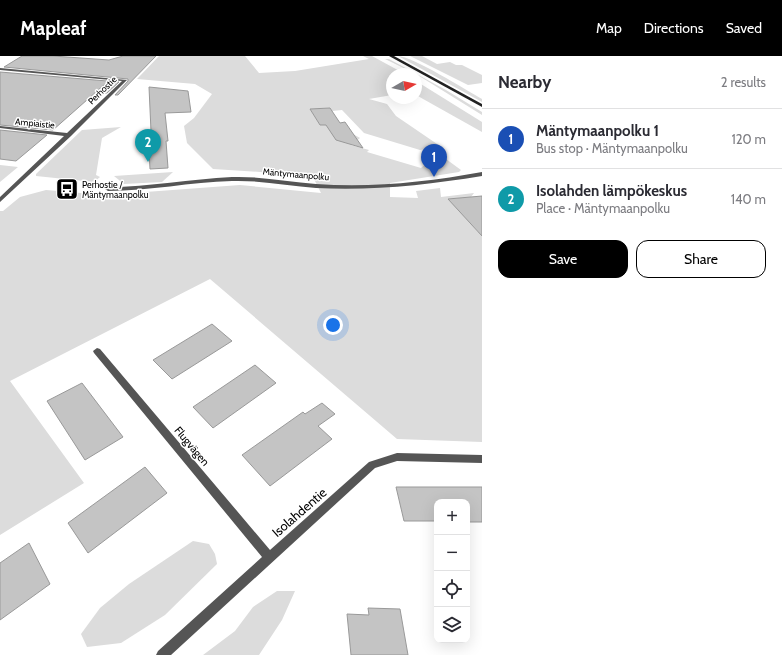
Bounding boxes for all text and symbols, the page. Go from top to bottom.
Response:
text: Mapleaf [20,17,87,40]
text: Map [596,19,622,37]
text: Directions [644,19,704,37]
text: Saved [726,19,762,37]
north arrow [386,68,422,104]
text: Nearby [498,72,551,92]
street label: Perhostie [85,73,119,106]
text: 2 results [721,74,766,90]
street label: Ampiaistie [15,115,56,131]
text: Mäntymaanpolku 1 [536,122,659,140]
pin: 2 [135,129,161,162]
text: 1 [509,131,513,147]
text: 120 m [732,131,766,147]
text: Bus stop · Mäntymaanpolku [536,140,688,156]
pin: 1 [421,144,447,177]
street label: Mäntymaanpolku [262,166,330,182]
bus stop icon: Perhostie / Mäntymaanpolku [54,176,80,202]
place label: Perhostie / Mäntymaanpolku [82,179,149,200]
text: Isolahden lämpökeskus [536,182,687,200]
text: 2 [508,191,514,207]
text: 140 m [731,191,766,207]
text: Place · Mäntymaanpolku [536,200,670,216]
button: Save [498,240,628,278]
button: Share [636,240,766,278]
your location [323,315,343,335]
street label: Flugvägen [171,423,213,469]
street label: Isolahdentie [269,484,330,540]
map controls [434,499,470,643]
button: + [434,499,470,535]
button: − [434,535,470,571]
button: locate [434,571,470,607]
button: layers [434,607,470,643]

